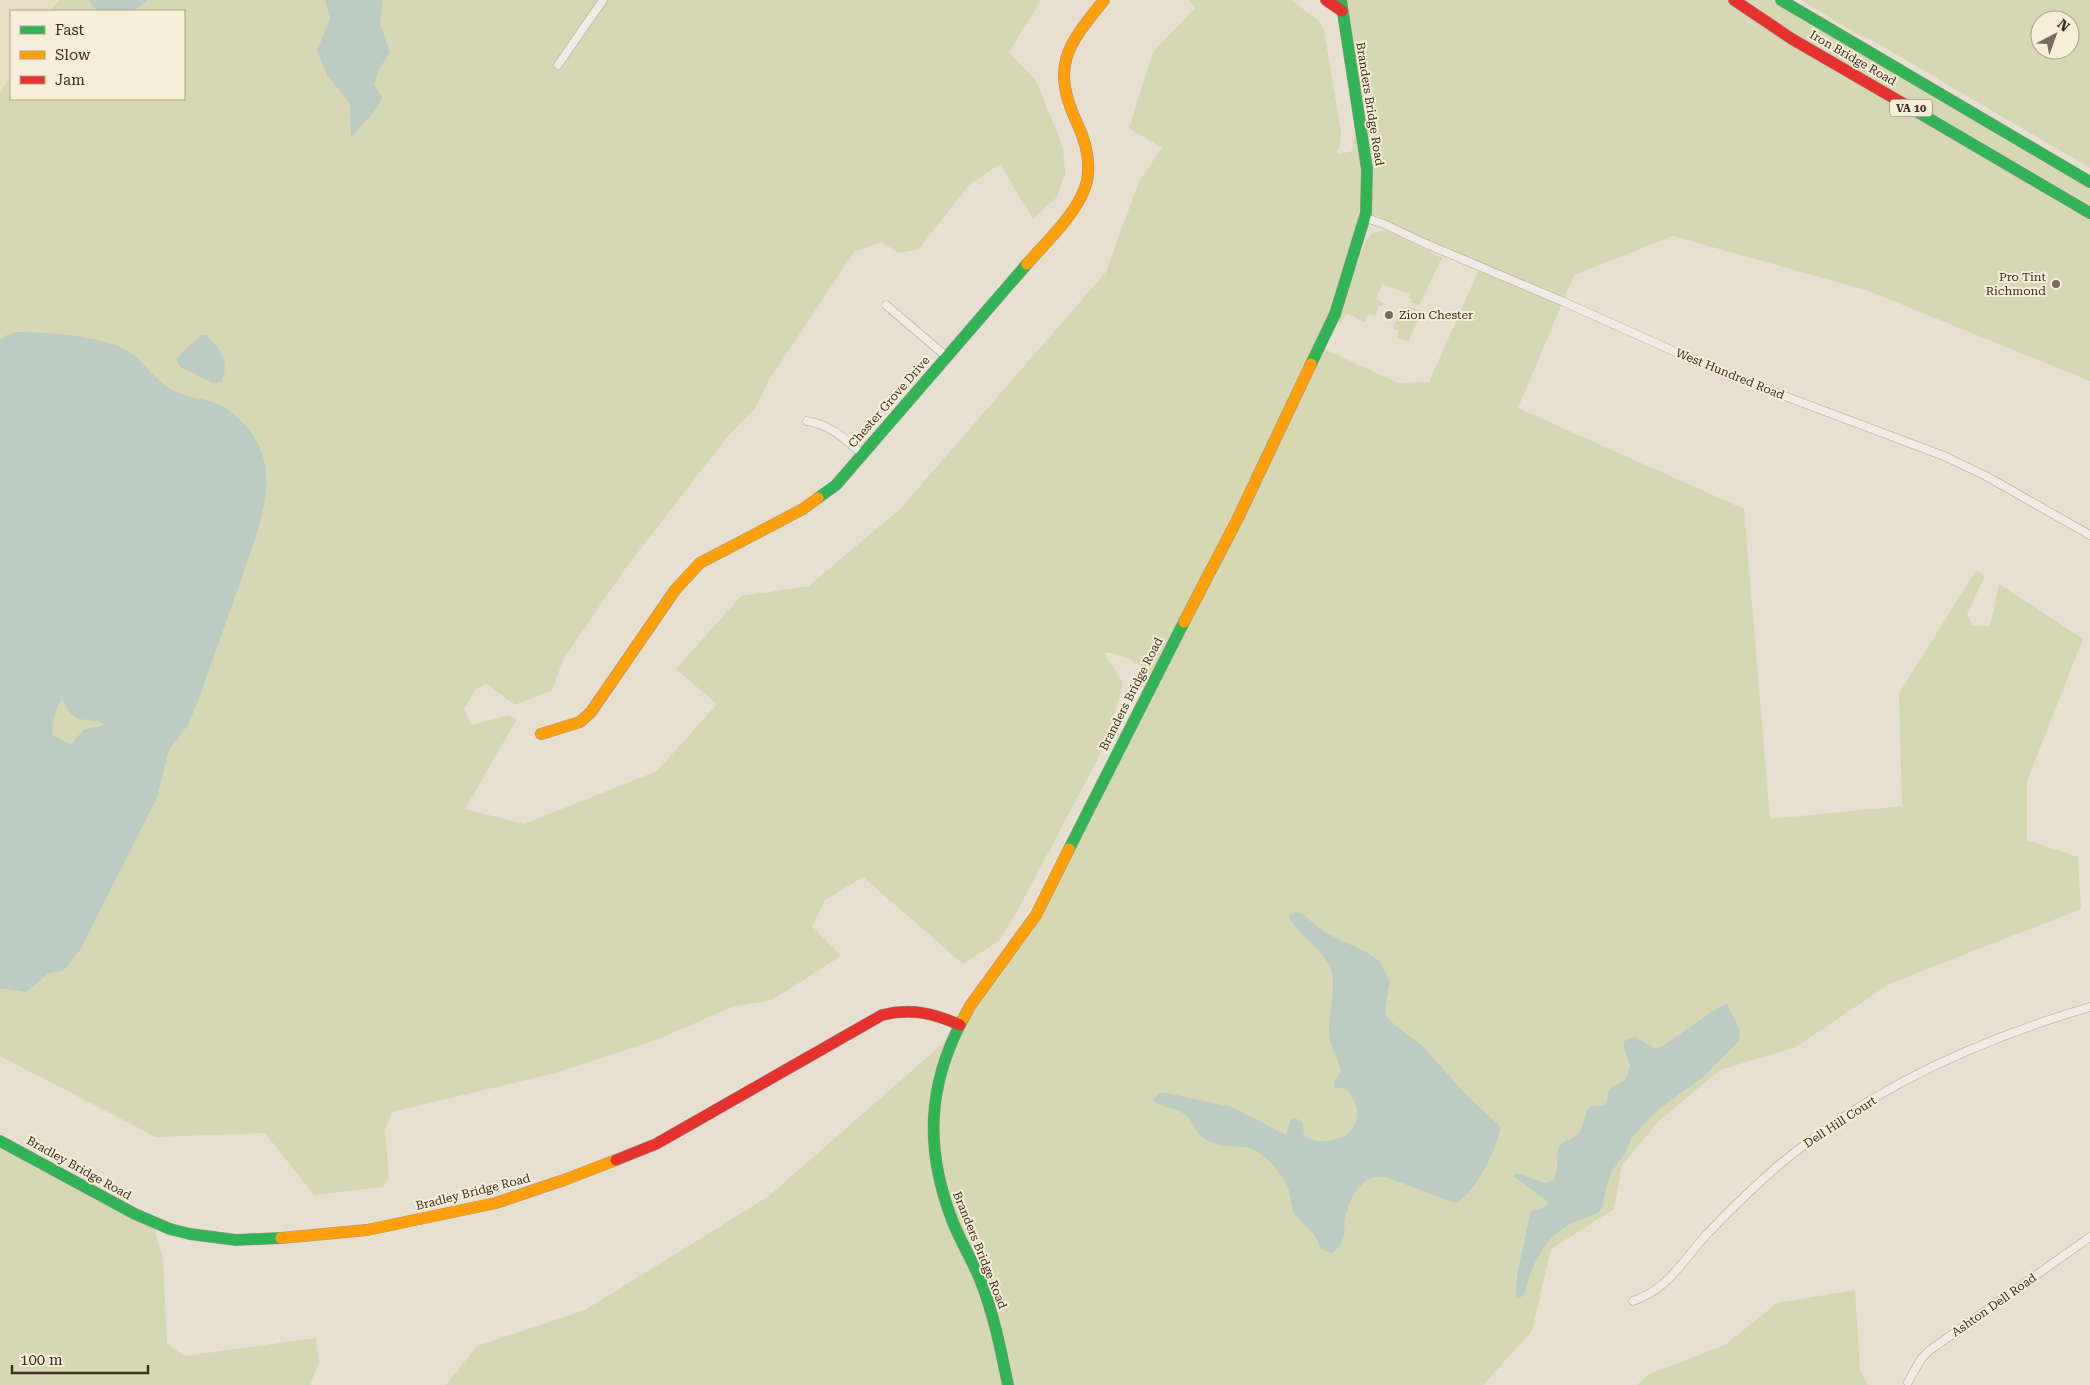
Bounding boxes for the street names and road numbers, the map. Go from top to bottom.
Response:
street label: Iron Bridge Road [1807,28,1899,89]
street label: Branders Bridge Road [1353,41,1387,167]
road number: VA 10 [1890,100,1932,116]
street label: West Hundred Road [1674,346,1787,402]
street label: Chester Grove Drive [845,353,933,451]
street label: Branders Bridge Road [1096,635,1166,753]
street label: Dell Hill Court [1801,1093,1879,1151]
street label: Bradley Bridge Road [24,1133,134,1203]
street label: Bradley Bridge Road [414,1171,532,1213]
street label: Branders Bridge Road [950,1189,1010,1311]
street label: Ashton Dell Road [1949,1270,2039,1339]

